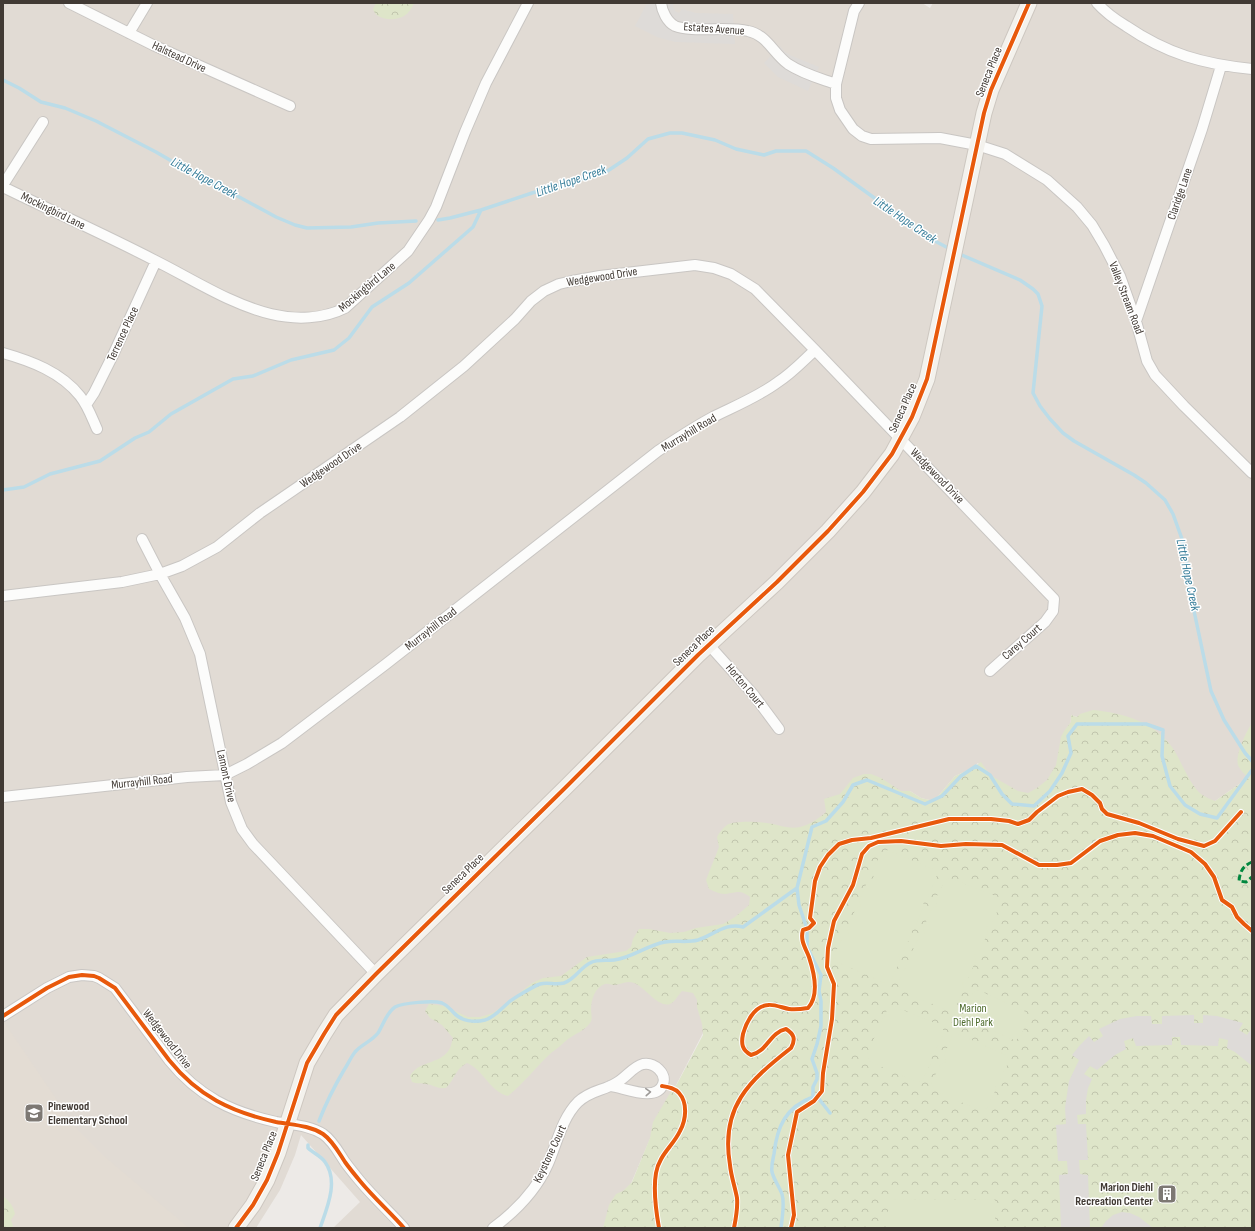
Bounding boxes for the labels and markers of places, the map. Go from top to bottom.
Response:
place label: Pinewood Elementary School [48,1099,128,1128]
school or university icon: Pinewood Elementary School [23,1102,45,1124]
place label: Marion Diehl Recreation Center [1075,1180,1153,1209]
building icon: Marion Diehl Recreation Center [1156,1183,1178,1205]

